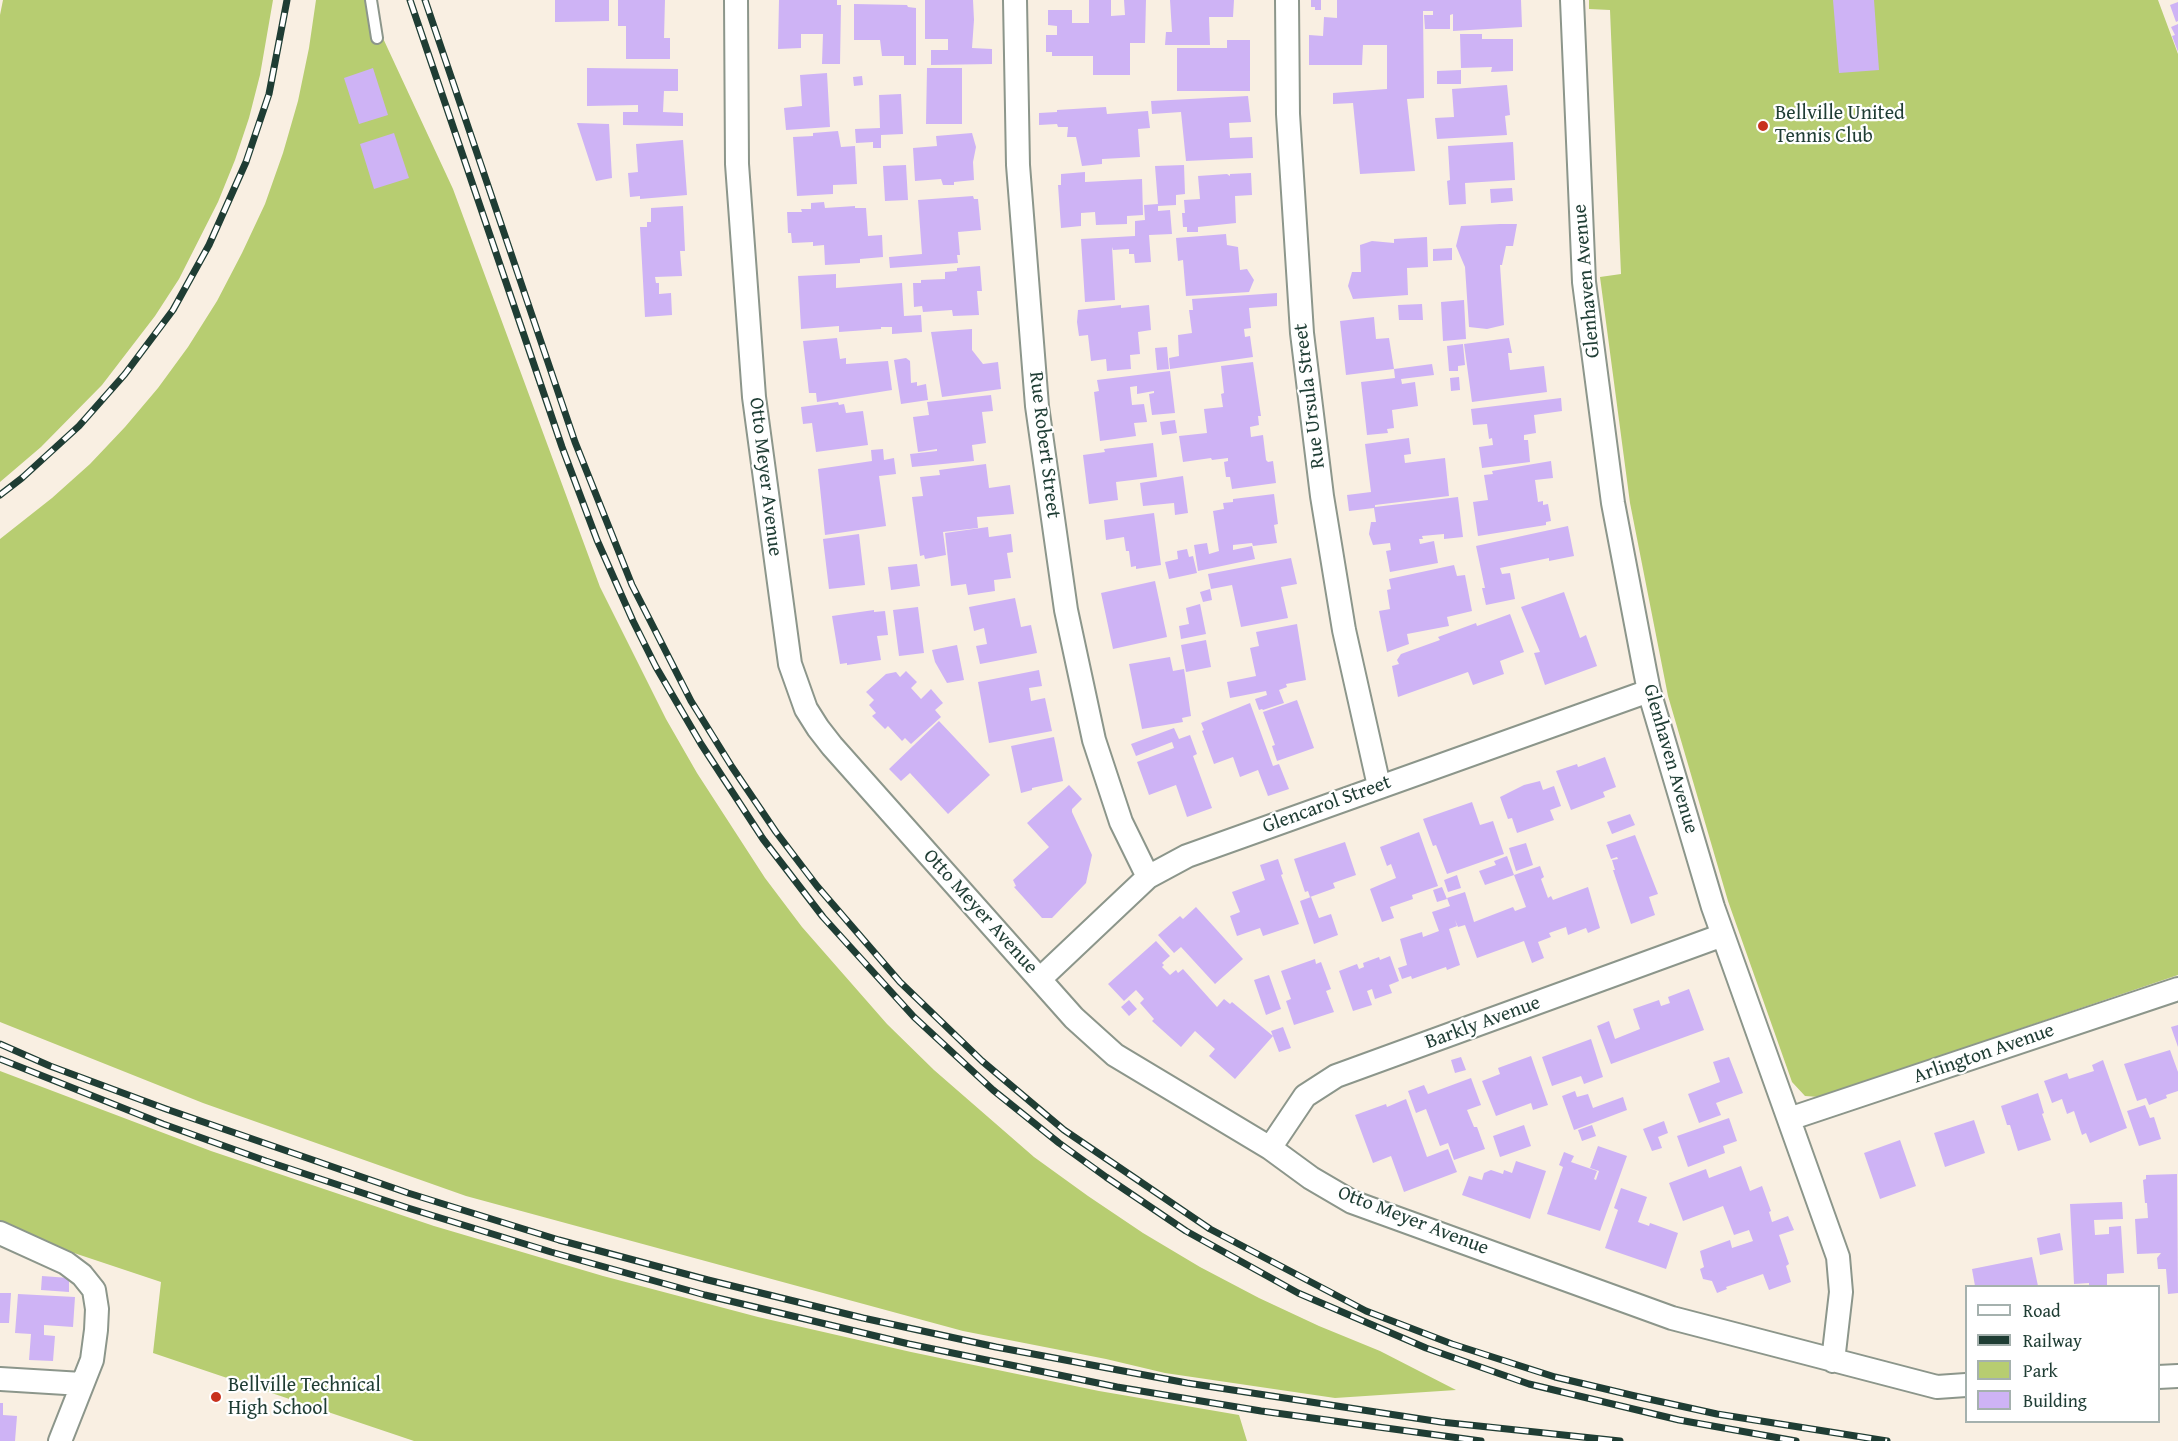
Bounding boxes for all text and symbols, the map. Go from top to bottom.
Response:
place label: Bellville United Tennis Club [1775,102,1905,149]
marker: Bellville United Tennis Club [1756,119,1770,133]
street label: Glenhaven Avenue [1568,203,1606,359]
street label: Rue Ursula Street [1289,322,1331,470]
street label: Rue Robert Street [1023,370,1065,520]
street label: Otto Meyer Avenue [743,396,787,558]
street label: Glenhaven Avenue [1637,682,1703,836]
street label: Glencarol Street [1259,771,1395,839]
street label: Otto Meyer Avenue [918,845,1042,979]
street label: Barkly Avenue [1422,991,1544,1055]
street label: Arlington Avenue [1911,1019,2057,1089]
street label: Otto Meyer Avenue [1334,1181,1492,1261]
legend [1965,1285,2160,1423]
text: Road [2023,1297,2061,1324]
text: Railway [2023,1327,2082,1354]
text: Park [2023,1357,2058,1384]
place label: Bellville Technical High School [228,1374,381,1421]
text: Building [2023,1387,2087,1414]
marker: Bellville Technical High School [209,1390,223,1404]

